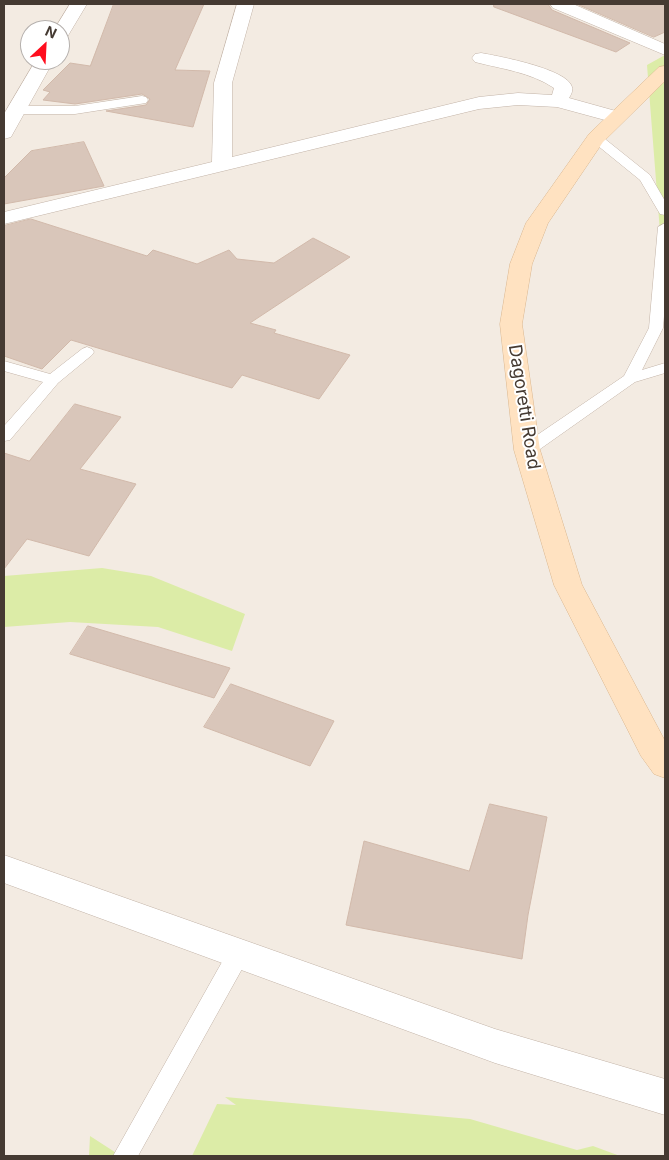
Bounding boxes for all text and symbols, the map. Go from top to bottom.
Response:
north arrow [20,20,70,70]
text: N [43,22,60,42]
street label: Dagoretti Road [503,343,545,471]

